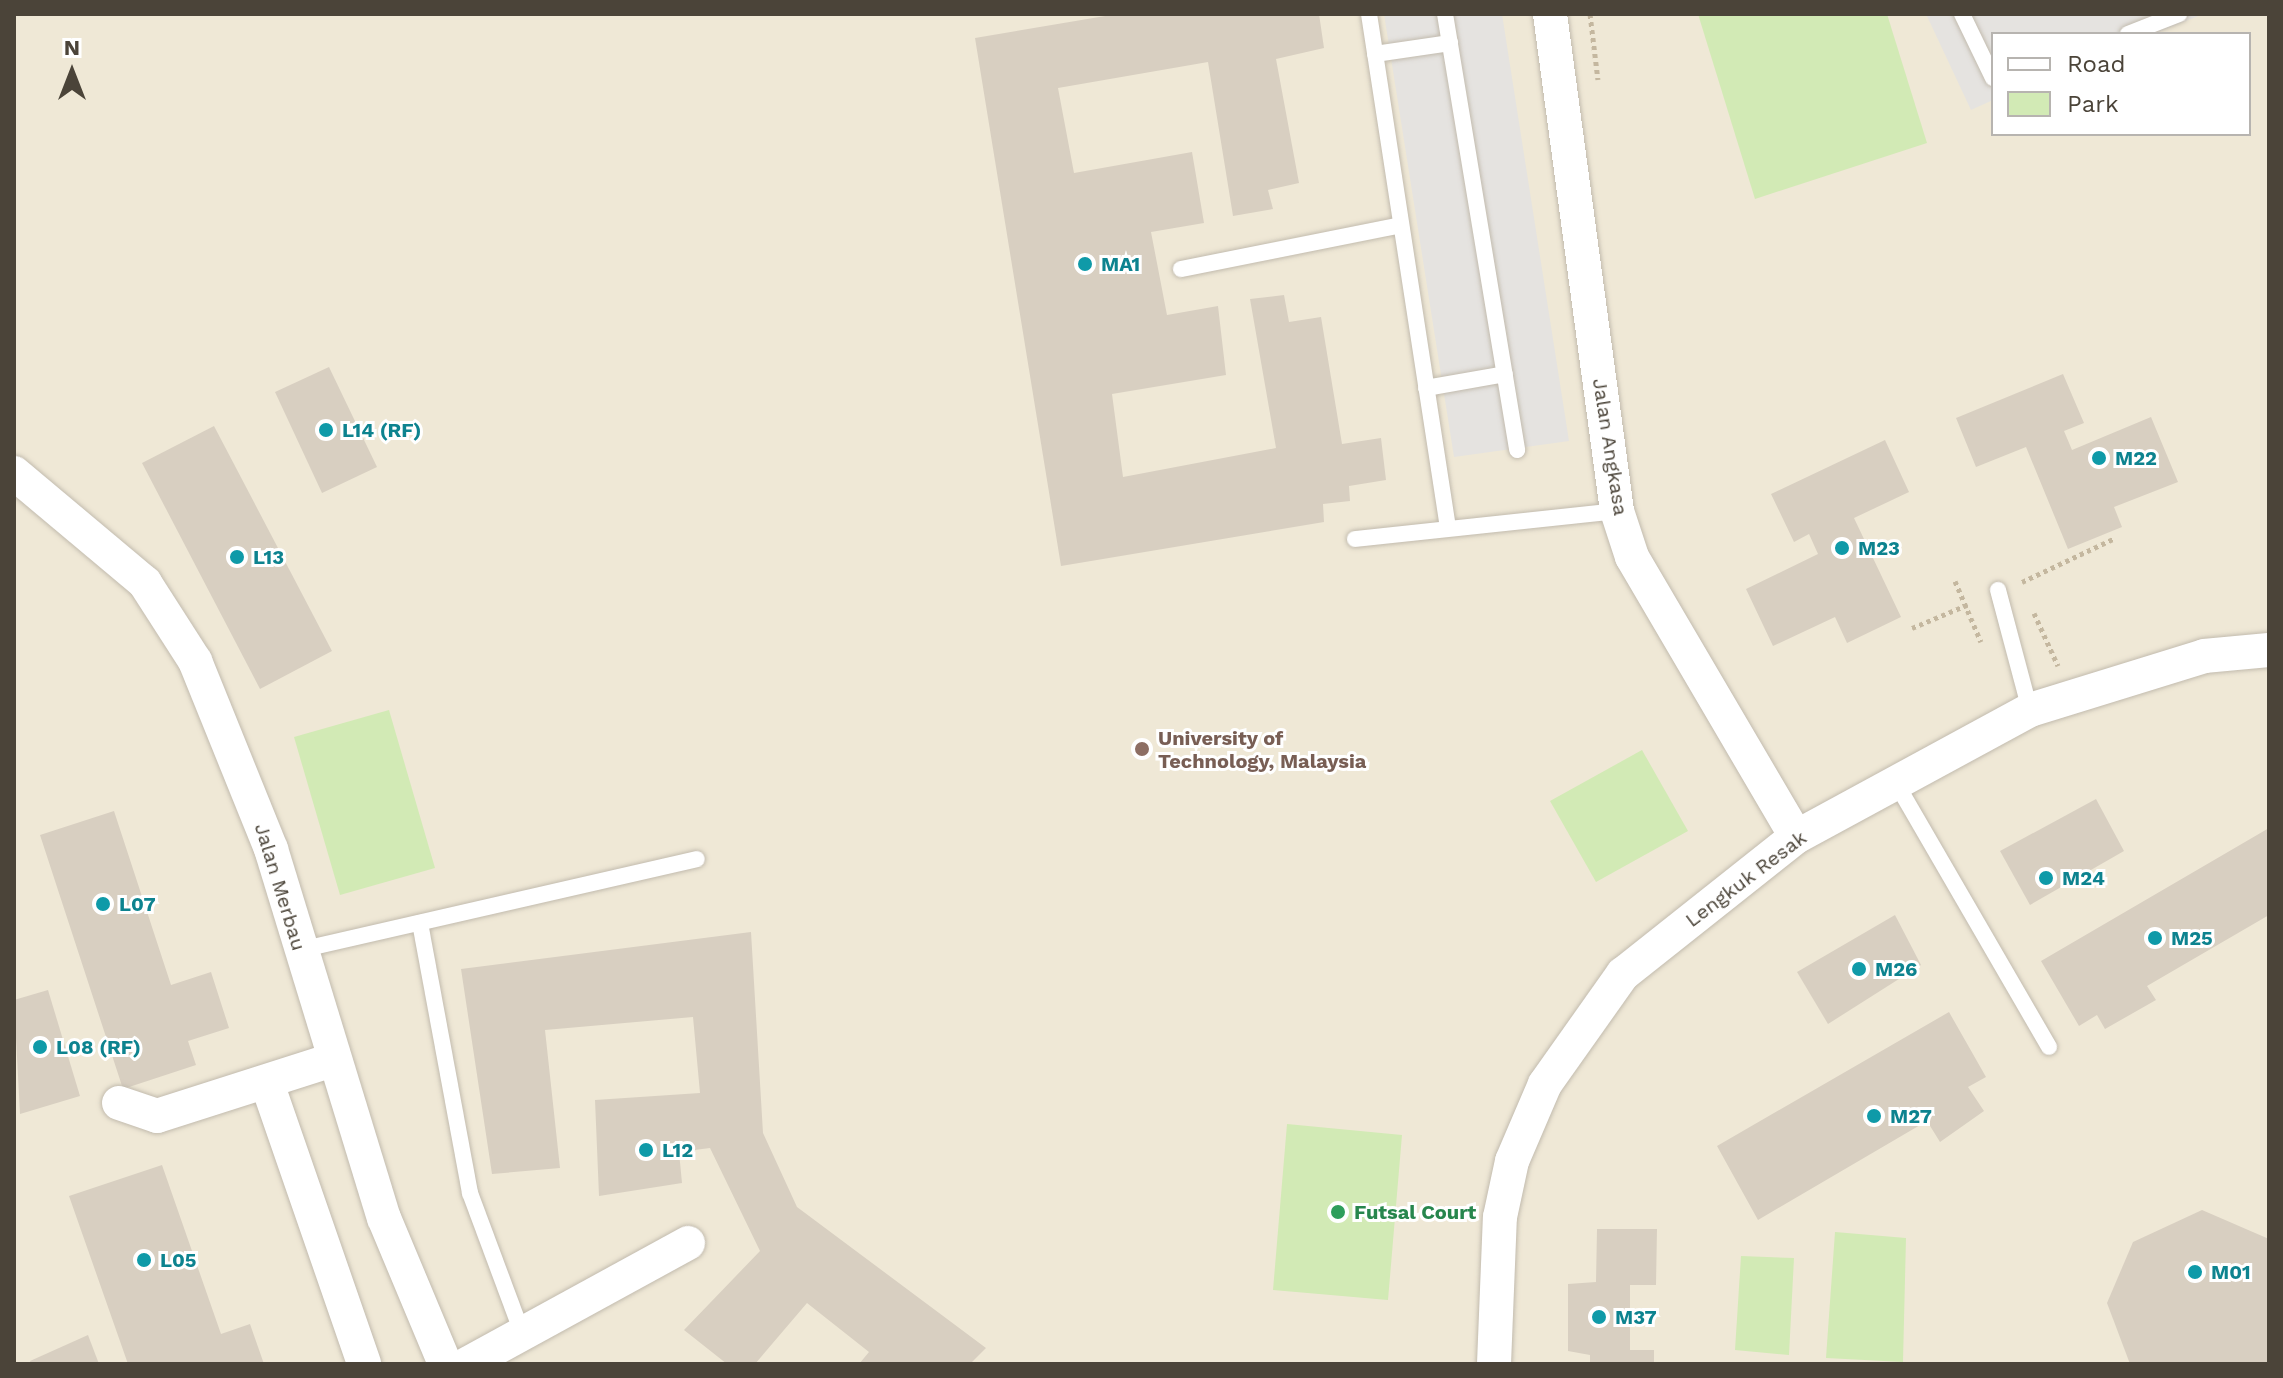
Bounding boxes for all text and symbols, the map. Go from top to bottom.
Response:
north arrow [32,32,112,112]
legend [1991,32,2251,136]
text: N [64,35,80,60]
text: Road [2067,50,2126,78]
text: Park [2067,90,2119,118]
place label: MA1 [1101,252,1140,276]
marker: MA1 [1076,255,1094,273]
street label: Jalan Angkasa [1587,376,1633,518]
place label: L14 (RF) [342,418,421,442]
marker: L14 (RF) [317,421,335,439]
place label: M22 [2115,446,2157,470]
marker: M22 [2090,449,2108,467]
place label: M23 [1858,536,1900,560]
marker: M23 [1833,539,1851,557]
place label: L13 [253,545,284,569]
marker: L13 [228,548,246,566]
place label: University of Technology, Malaysia [1158,726,1366,773]
marker: University of Technology, Malaysia [1133,740,1151,758]
street label: Jalan Merbau [249,820,311,954]
street label: Lengkuk Resak [1681,826,1811,932]
place label: M24 [2062,866,2105,890]
marker: M24 [2037,869,2055,887]
place label: L07 [119,892,156,916]
marker: L07 [94,895,112,913]
place label: M25 [2171,926,2213,950]
marker: M25 [2146,929,2164,947]
place label: M26 [1875,957,1917,981]
marker: M26 [1850,960,1868,978]
place label: L08 (RF) [56,1035,141,1059]
marker: L08 (RF) [31,1038,49,1056]
place label: M27 [1890,1104,1932,1128]
marker: M27 [1865,1107,1883,1125]
place label: L12 [662,1138,693,1162]
marker: L12 [637,1141,655,1159]
place label: Futsal Court [1354,1200,1477,1224]
marker: Futsal Court [1329,1203,1347,1221]
place label: L05 [160,1248,196,1272]
marker: L05 [135,1251,153,1269]
place label: M01 [2211,1260,2251,1284]
marker: M01 [2186,1263,2204,1281]
place label: M37 [1615,1305,1657,1329]
marker: M37 [1590,1308,1608,1326]

